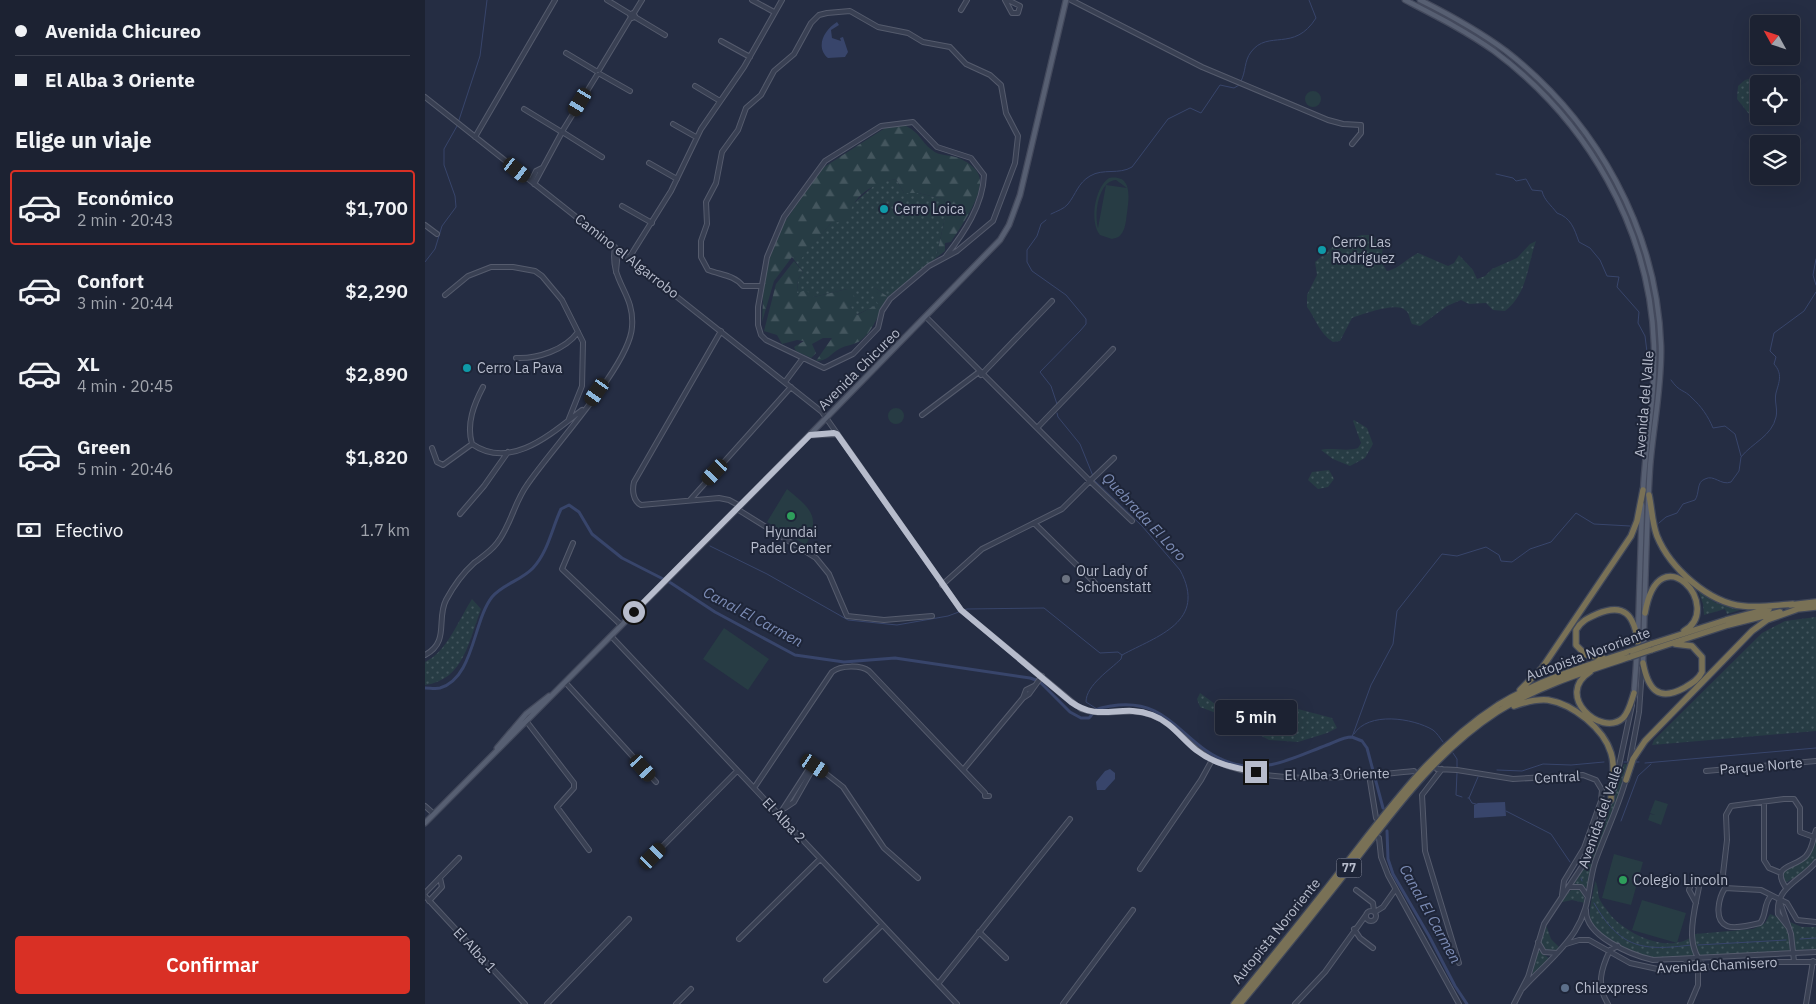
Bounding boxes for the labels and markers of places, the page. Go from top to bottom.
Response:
place label: Cerro Loica [894,200,965,218]
marker: Cerro Loica [878,203,890,215]
place label: Cerro Las Rodríguez [1332,233,1395,267]
marker: Cerro Las Rodríguez [1316,244,1328,256]
place label: Cerro La Pava [477,359,563,377]
marker: Cerro La Pava [461,362,473,374]
marker: Hyundai Padel Center [785,510,797,522]
place label: Hyundai Padel Center [751,523,831,557]
place label: Our Lady of Schoenstatt [1076,562,1152,596]
marker: Our Lady of Schoenstatt [1060,573,1072,585]
place label: Colegio Lincoln [1633,871,1728,889]
marker: Colegio Lincoln [1617,874,1629,886]
place label: Chilexpress [1575,979,1648,997]
marker: Chilexpress [1559,982,1571,994]

